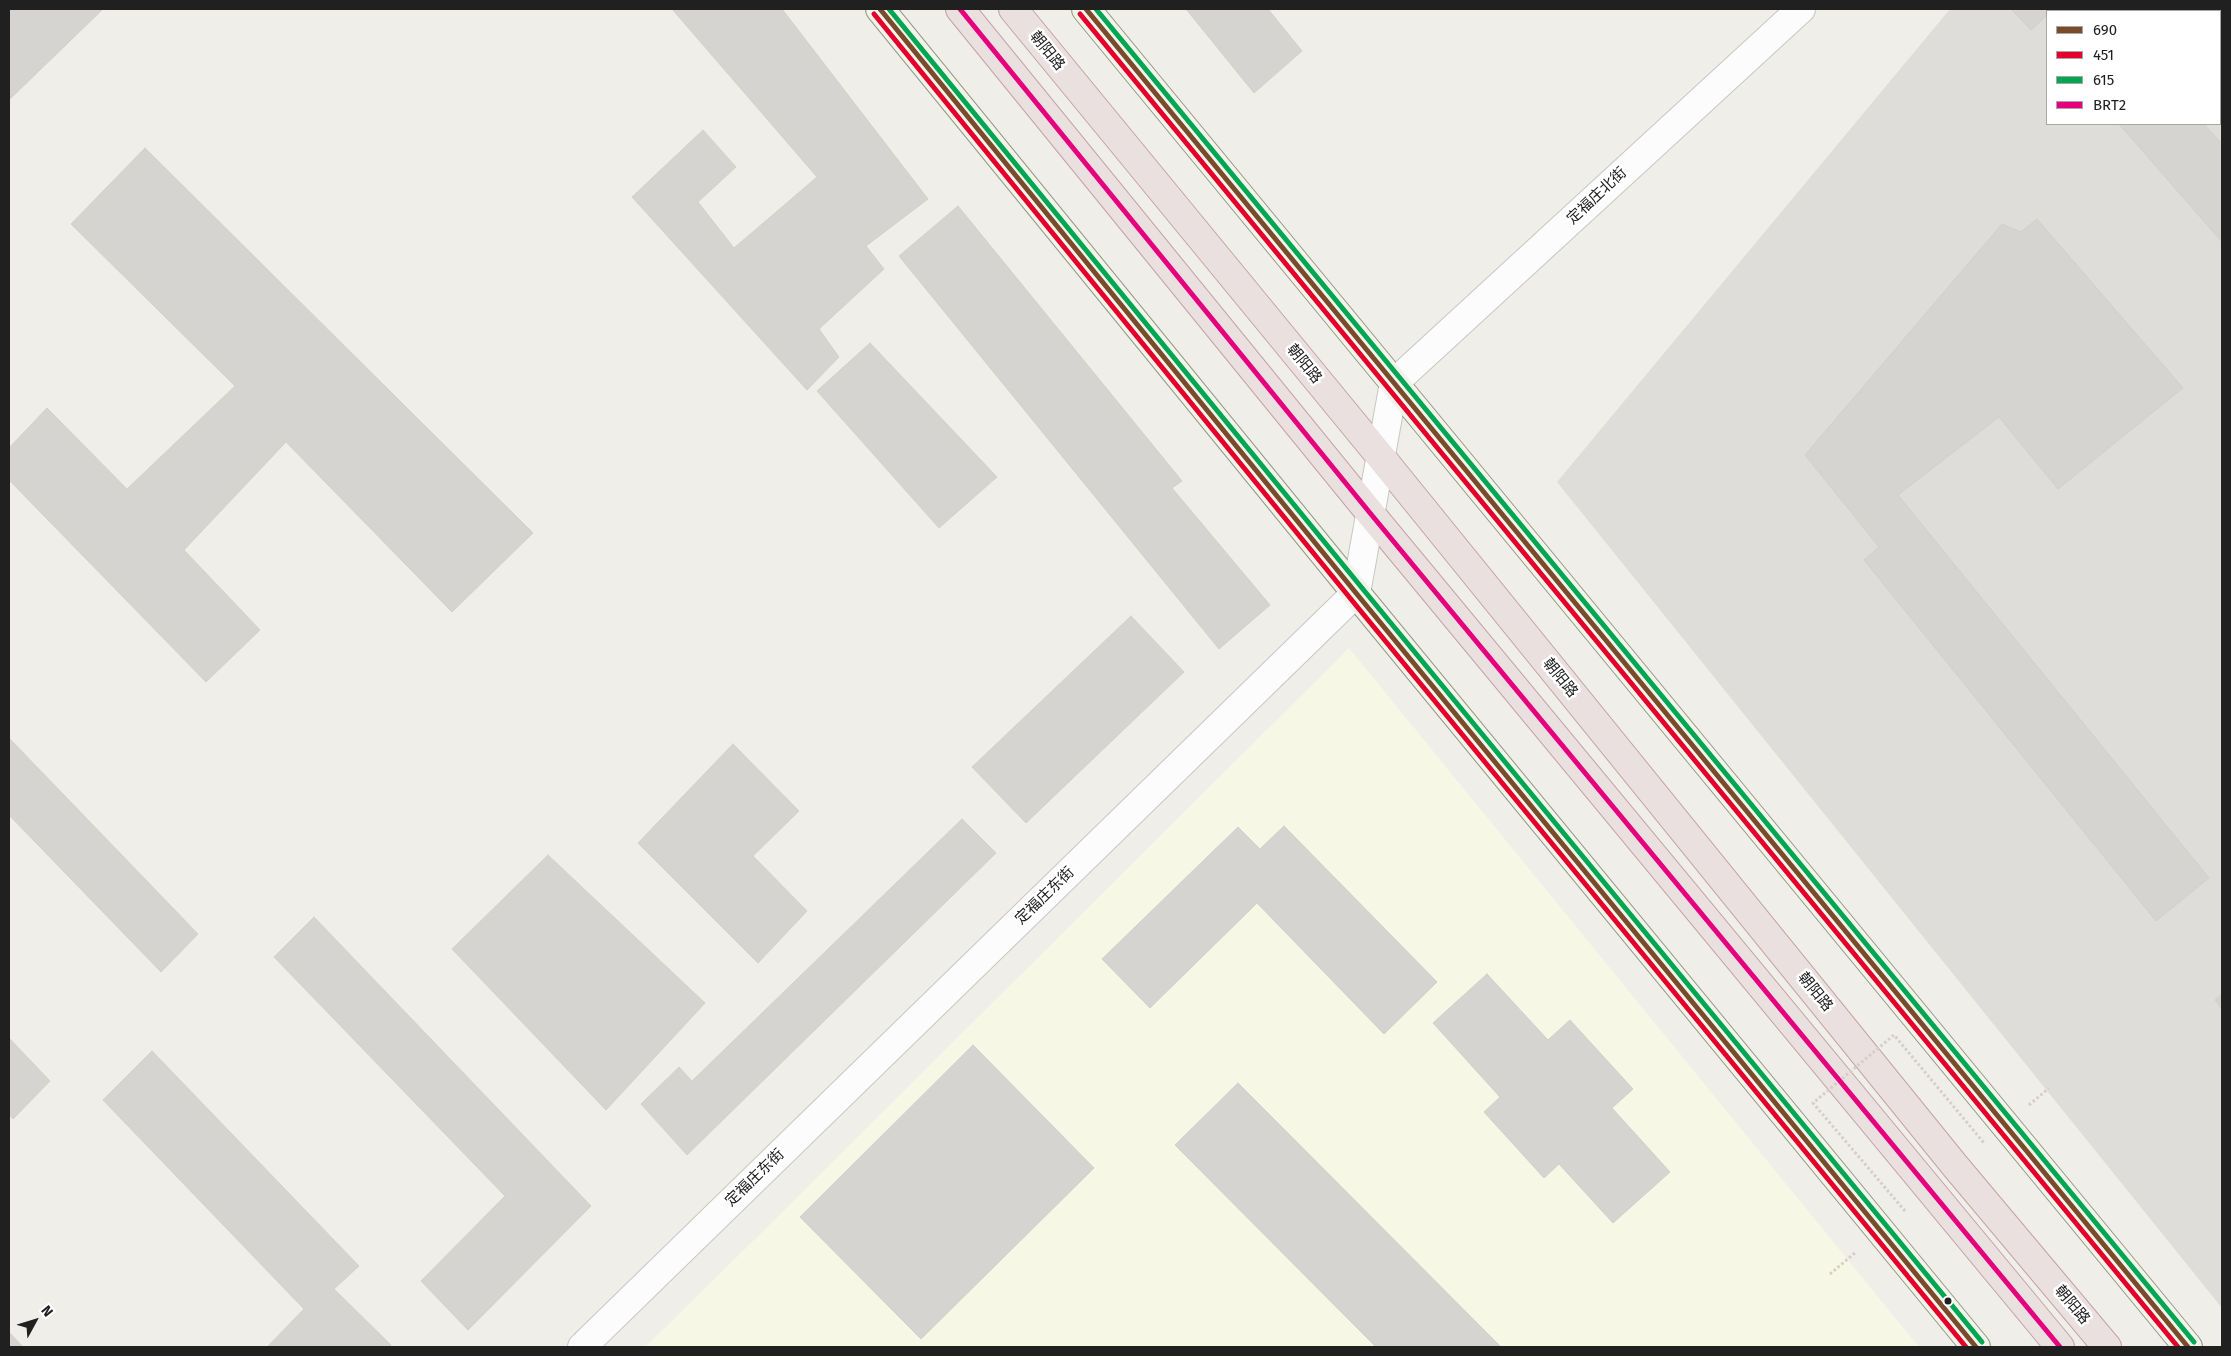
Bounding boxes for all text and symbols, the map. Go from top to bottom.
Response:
legend [2046,10,2221,125]
text: 690 [2093,21,2117,39]
street label: 朝阳路 [1026,28,1068,74]
text: 451 [2093,46,2114,64]
text: 615 [2093,71,2114,89]
text: BRT2 [2093,96,2126,114]
street label: 定福庄北街 [1563,164,1631,228]
street label: 朝阳路 [1283,341,1325,387]
street label: 朝阳路 [1539,655,1581,701]
street label: 定福庄东街 [1012,863,1078,929]
street label: 朝阳路 [1794,969,1836,1015]
street label: 定福庄东街 [722,1145,788,1211]
street label: 朝阳路 [2051,1282,2093,1328]
north arrow [10,1296,60,1346]
unlabelled marker [1943,1296,1953,1306]
text: N [38,1302,57,1320]

